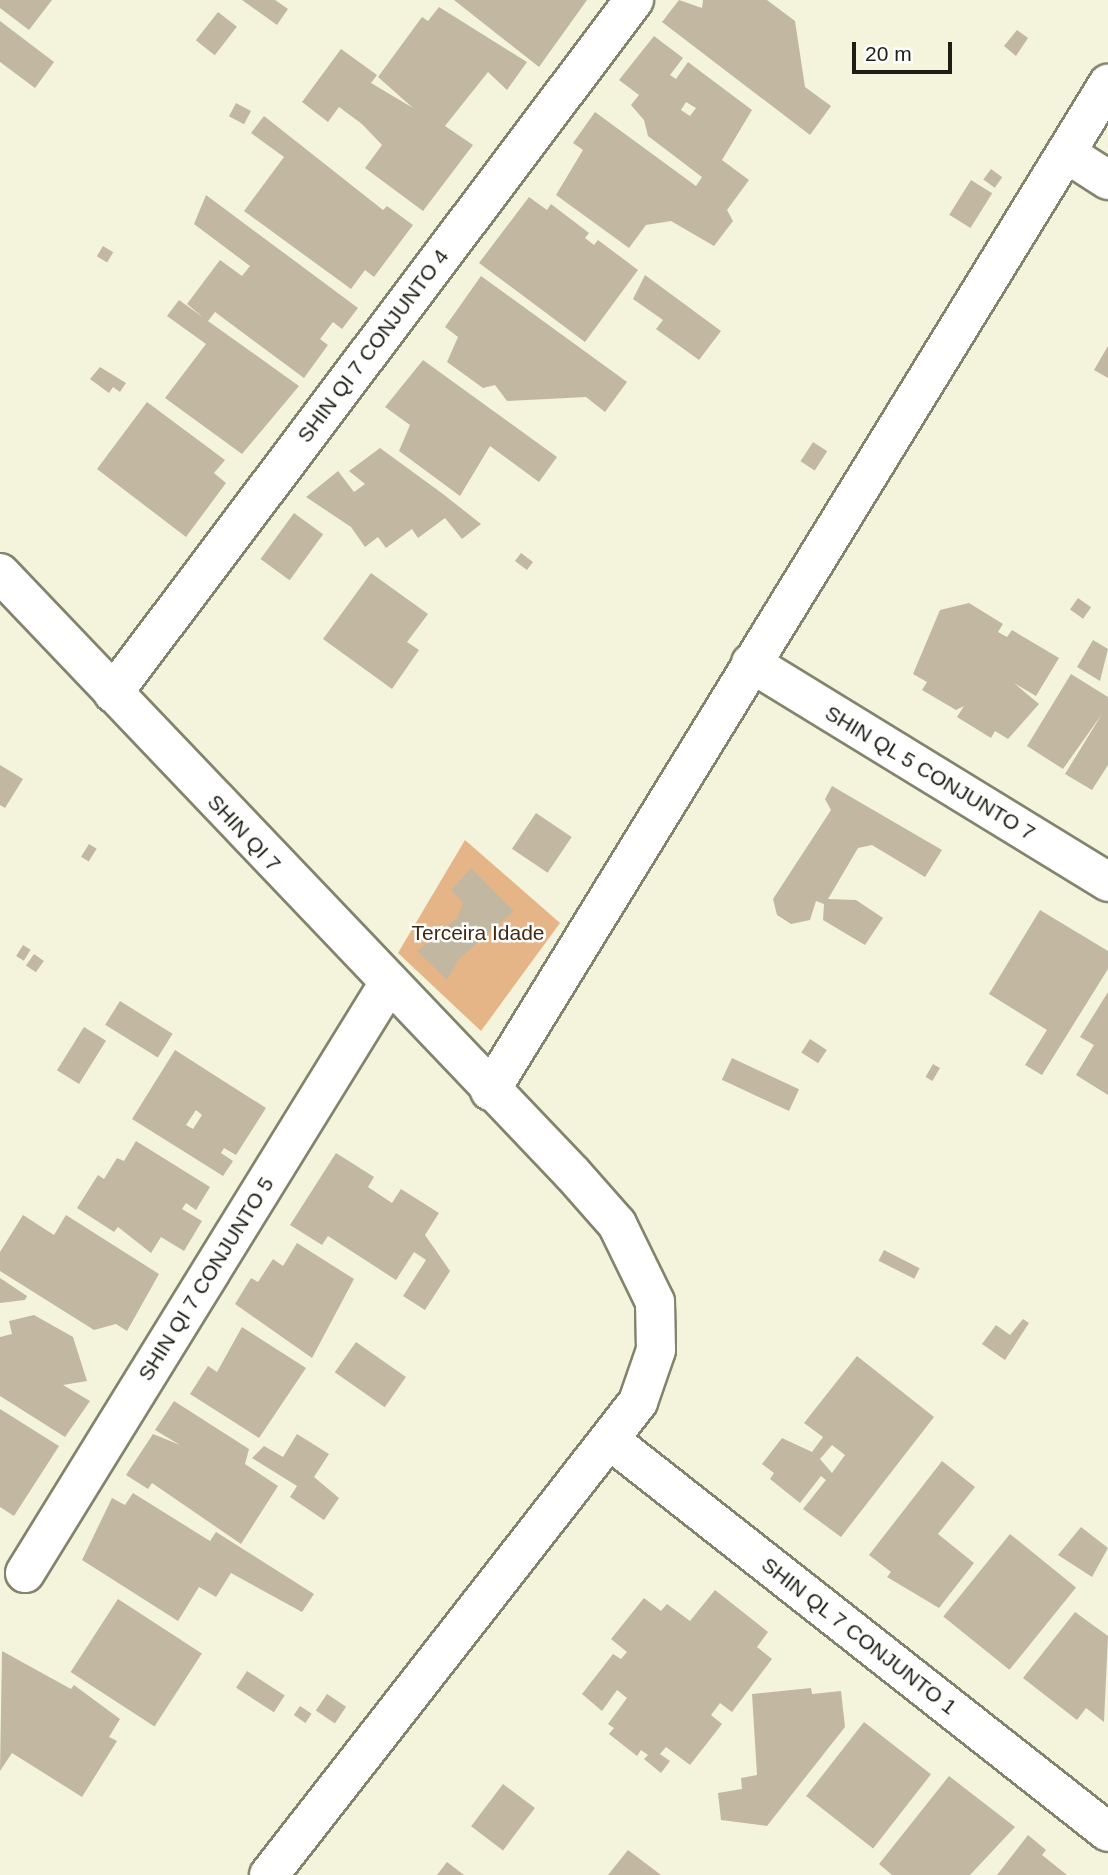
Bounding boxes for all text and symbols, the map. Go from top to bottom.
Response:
scale bar [856,28,956,72]
text: 20 m [865,42,912,65]
street label: SHIN QI 7 CONJUNTO 4 [292,244,454,448]
street label: SHIN QL 5 CONJUNTO 7 [820,700,1040,846]
street label: SHIN QI 7 [202,789,286,877]
park label: Terceira Idade [411,920,545,946]
street label: SHIN QI 7 CONJUNTO 5 [133,1173,279,1385]
street label: SHIN QL 7 CONJUNTO 1 [756,1552,962,1720]

